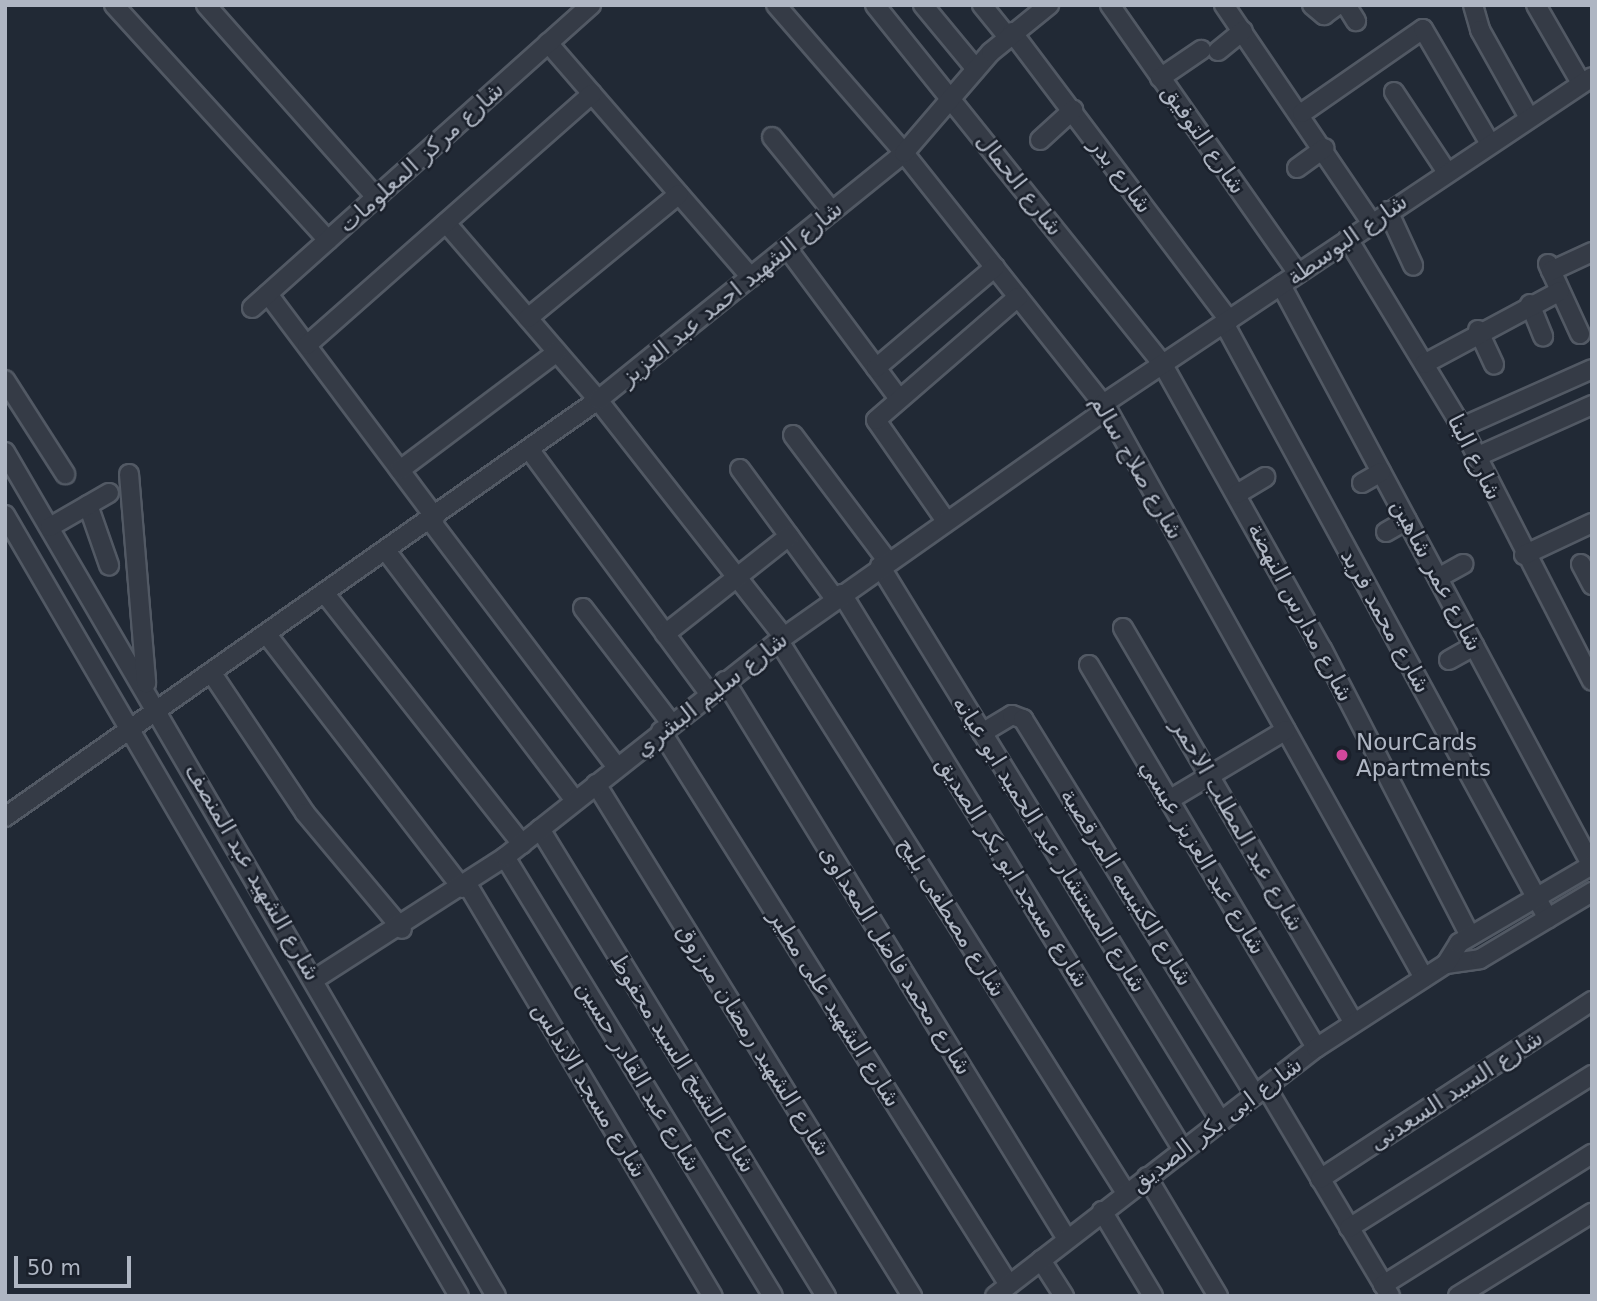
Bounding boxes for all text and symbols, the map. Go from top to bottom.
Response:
street label: شارع مركز المعلومات [333,76,509,238]
street label: شارع التوفيق [1156,79,1252,199]
street label: شارع الحمال [971,127,1069,241]
street label: شارع بدر [1083,132,1159,218]
street label: شارع البوسطة [1281,187,1413,291]
street label: شارع الشهيد احمد عبد العزيز [614,195,848,391]
street label: شارع صلاح سالم [1084,390,1190,544]
street label: شارع البنا [1442,409,1508,505]
street label: شارع عمر شاهين [1385,494,1489,656]
street label: شارع مدارس النهضة [1242,518,1360,706]
street label: شارع محمد فريد [1335,544,1437,698]
street label: شارع سليم البشري [629,626,793,762]
street label: شارع المستشار عبد الحميد ابو عيانه [947,690,1153,998]
street label: شارع عبد المطلب الاحمر [1166,714,1310,936]
place label: NourCards Apartments [1356,728,1491,782]
marker: NourCards Apartments [1334,747,1350,763]
street label: شارع مسجد ابو بكر الصديق [930,751,1096,993]
street label: شارع عبد العزيز عيسي [1134,755,1272,959]
street label: شارع الشهيد عبد المنصف [179,758,327,986]
street label: شارع الكنيسه المرقصية [1055,783,1199,991]
street label: شارع مصطفى بليح [892,832,1012,1002]
street label: شارع محمد فاضل المعداوى [814,840,978,1080]
street label: شارع الشهيد على مطير [763,904,907,1112]
street label: شارع الشهيد رمضان مرزوق [671,919,837,1161]
street label: شارع الشيخ السيد محفوظ [604,948,762,1178]
street label: شارع عبد القادر حسين [571,975,707,1177]
street label: شارع مسجد الاندلس [527,997,653,1183]
street label: شارع السيد السعدنى [1364,1024,1548,1156]
street label: شارع ابى بكر الصديق [1125,1050,1307,1198]
scale bar [18,1242,135,1286]
text: 50 m [27,1256,81,1280]

